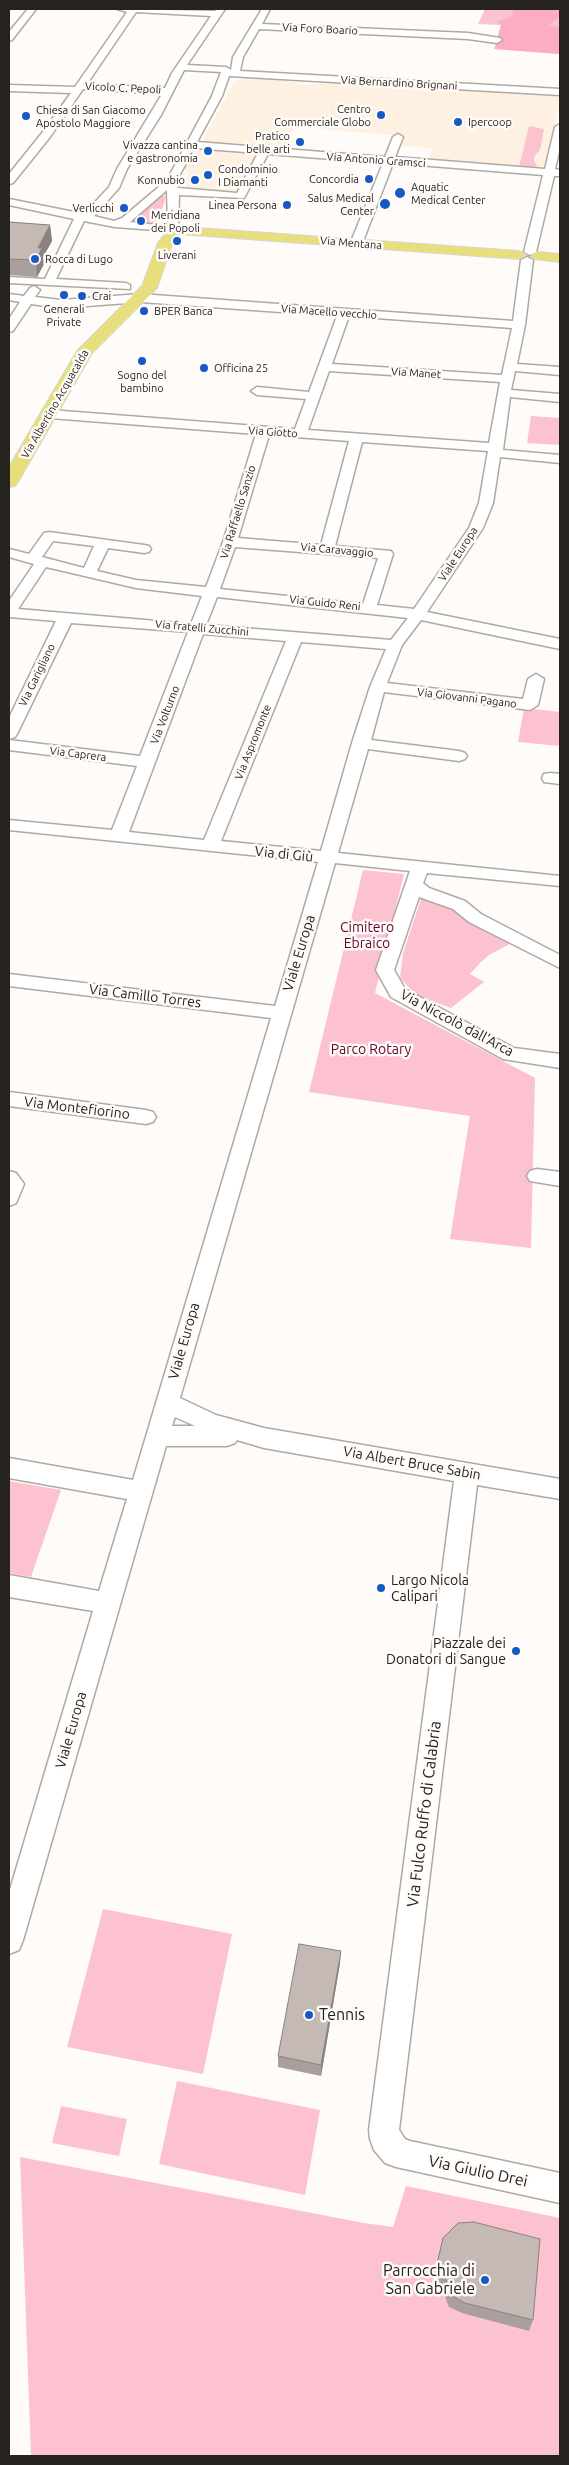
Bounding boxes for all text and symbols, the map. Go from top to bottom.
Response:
street label: Via Foro Boario [282,20,358,38]
street label: Via Bernardino Brignani [340,73,458,93]
street label: Vicolo C. Pepoli [84,79,162,97]
place label: Centro Commerciale Globo [274,102,371,128]
place label: Chiesa di San Giacomo Apostolo Maggiore [36,103,146,129]
marker: Centro Commerciale Globo [375,109,387,121]
marker: Chiesa di San Giacomo Apostolo Maggiore [20,110,32,122]
place label: Ipercoop [468,115,512,129]
marker: Ipercoop [452,116,464,128]
place label: Pratico belle arti [246,129,290,155]
marker: Pratico belle arti [294,136,306,148]
place label: Vivazza cantina e gastronomia [123,138,198,164]
marker: Vivazza cantina e gastronomia [202,145,214,157]
street label: Via Antonio Gramsci [326,150,426,170]
place label: Condominio I Diamanti [218,162,278,188]
marker: Condominio I Diamanti [202,169,214,181]
place label: Concordia [309,172,359,186]
place label: Konnubio [138,173,185,187]
marker: Concordia [363,173,375,185]
marker: Konnubio [189,174,201,186]
place label: Aquatic Medical Center [411,180,486,206]
marker: Aquatic Medical Center [393,186,407,200]
place label: Salus Medical Center [308,191,374,217]
marker: Salus Medical Center [378,197,392,211]
place label: Linea Persona [208,198,277,212]
marker: Linea Persona [281,199,293,211]
place label: Verlicchi [72,201,114,215]
marker: Verlicchi [118,202,130,214]
place label: Meridiana dei Popoli [151,208,200,234]
marker: Meridiana dei Popoli [135,215,147,227]
street label: Via Mentana [320,234,382,252]
marker: Liverani [171,235,183,247]
place label: Liverani [158,248,196,262]
place label: Rocca di Lugo [45,252,113,266]
marker: Rocca di Lugo [29,253,41,265]
marker: Generali Private [58,289,70,301]
place label: Crai [92,289,111,303]
marker: Crai [76,290,88,302]
place label: Generali Private [43,302,85,328]
street label: Via Macello vecchio [281,302,377,322]
place label: BPER Banca [154,304,213,318]
marker: BPER Banca [138,305,150,317]
street label: Via Albertino Acquacalda [18,347,92,461]
marker: Sogno del bambino [136,355,148,367]
place label: Officina 25 [214,361,268,375]
marker: Officina 25 [198,362,210,374]
street label: Via Manet [391,365,441,381]
place label: Sogno del bambino [117,368,167,394]
street label: Via Giotto [248,424,298,440]
street label: Via Raffaello Sanzio [217,464,259,560]
street label: Viale Europa [436,524,480,584]
street label: Via Caravaggio [300,540,374,560]
street label: Via Guido Reni [289,593,361,613]
street label: Via fratelli Zucchini [155,617,249,639]
street label: Via Garigliano [16,641,58,709]
street label: Via Volturno [148,684,182,746]
street label: Via Giovanni Pagano [416,685,518,711]
street label: Via Aspromonte [232,703,274,781]
street label: Via Caprera [49,744,107,764]
street label: Via di Giù [254,843,314,865]
street label: Viale Europa [279,913,319,993]
park label: Cimitero Ebraico [340,919,394,952]
street label: Via Camillo Torres [88,981,202,1011]
street label: Via Niccolò dall'Arca [397,986,517,1060]
park label: Parco Rotary [331,1041,411,1057]
street label: Via Montefiorino [23,1093,131,1123]
street label: Viale Europa [165,1301,203,1381]
street label: Via Albert Bruce Sabin [342,1443,482,1483]
place label: Largo Nicola Calipari [391,1572,469,1604]
marker: Largo Nicola Calipari [375,1582,387,1594]
place label: Piazzale dei Donatori di Sangue [386,1635,506,1668]
marker: Piazzale dei Donatori di Sangue [510,1645,522,1657]
street label: Viale Europa [52,1690,90,1770]
street label: Via Fulco Ruffo di Calabria [403,1720,445,1908]
place label: Tennis [319,2005,365,2025]
marker: Tennis [303,2009,315,2021]
street label: Via Giulio Drei [426,2151,530,2191]
place label: Parrocchia di San Gabriele [383,2261,475,2299]
marker: Parrocchia di San Gabriele [479,2274,491,2286]

